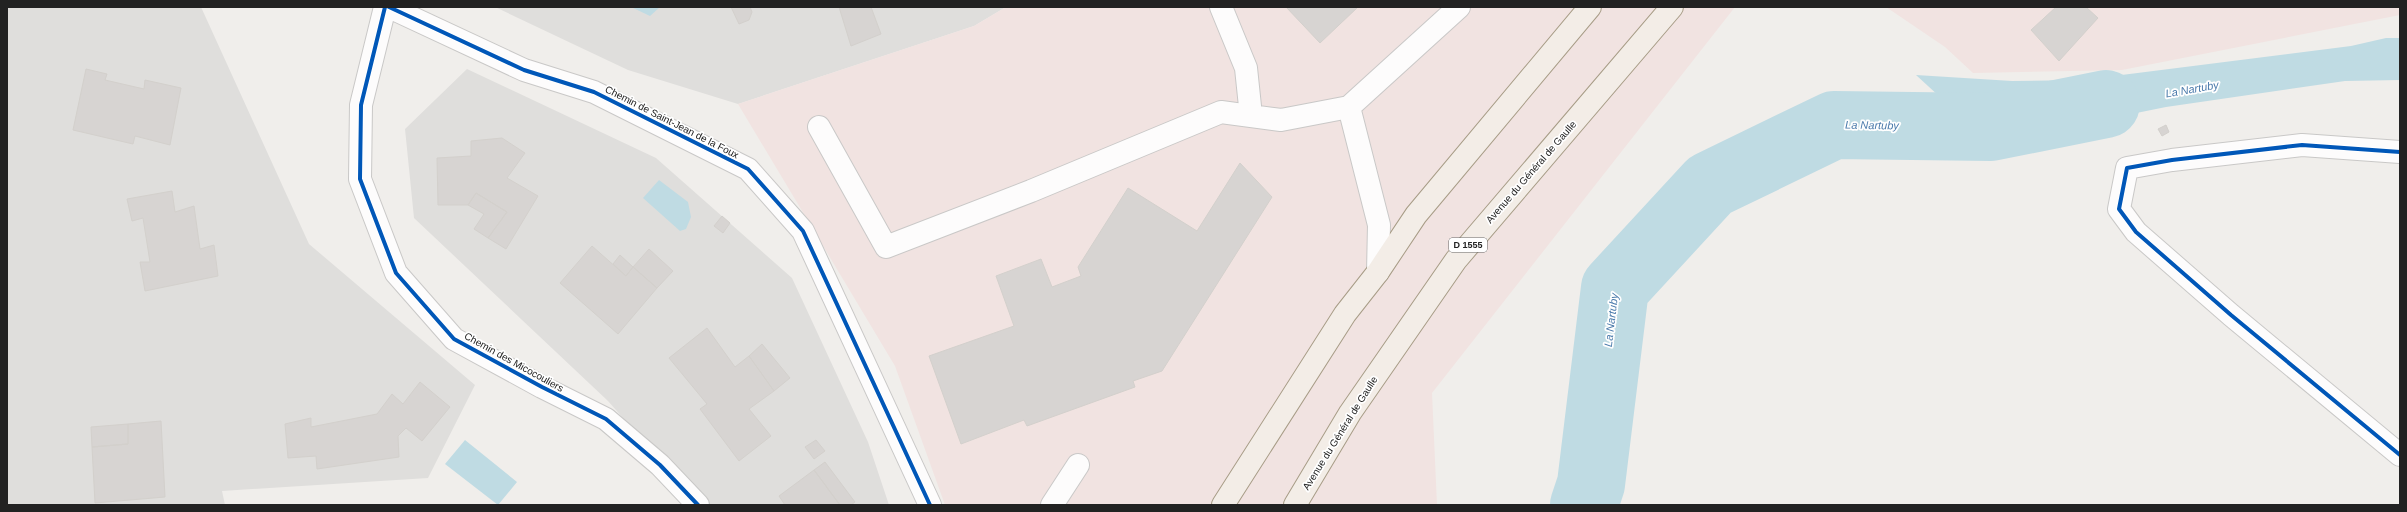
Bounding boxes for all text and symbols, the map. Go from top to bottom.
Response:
water label: La Nartuby [2164,78,2221,100]
street label: Chemin de Saint-Jean de la Foux [603,83,741,161]
street label: Avenue du Général de Gaulle [1484,118,1579,225]
water label: La Nartuby [1845,119,1901,131]
road number: D 1555 [1449,238,1487,252]
water label: La Nartuby [1602,291,1620,347]
street label: Chemin des Micocouliers [462,330,566,394]
street label: Avenue du Général de Gaulle [1300,374,1380,492]

